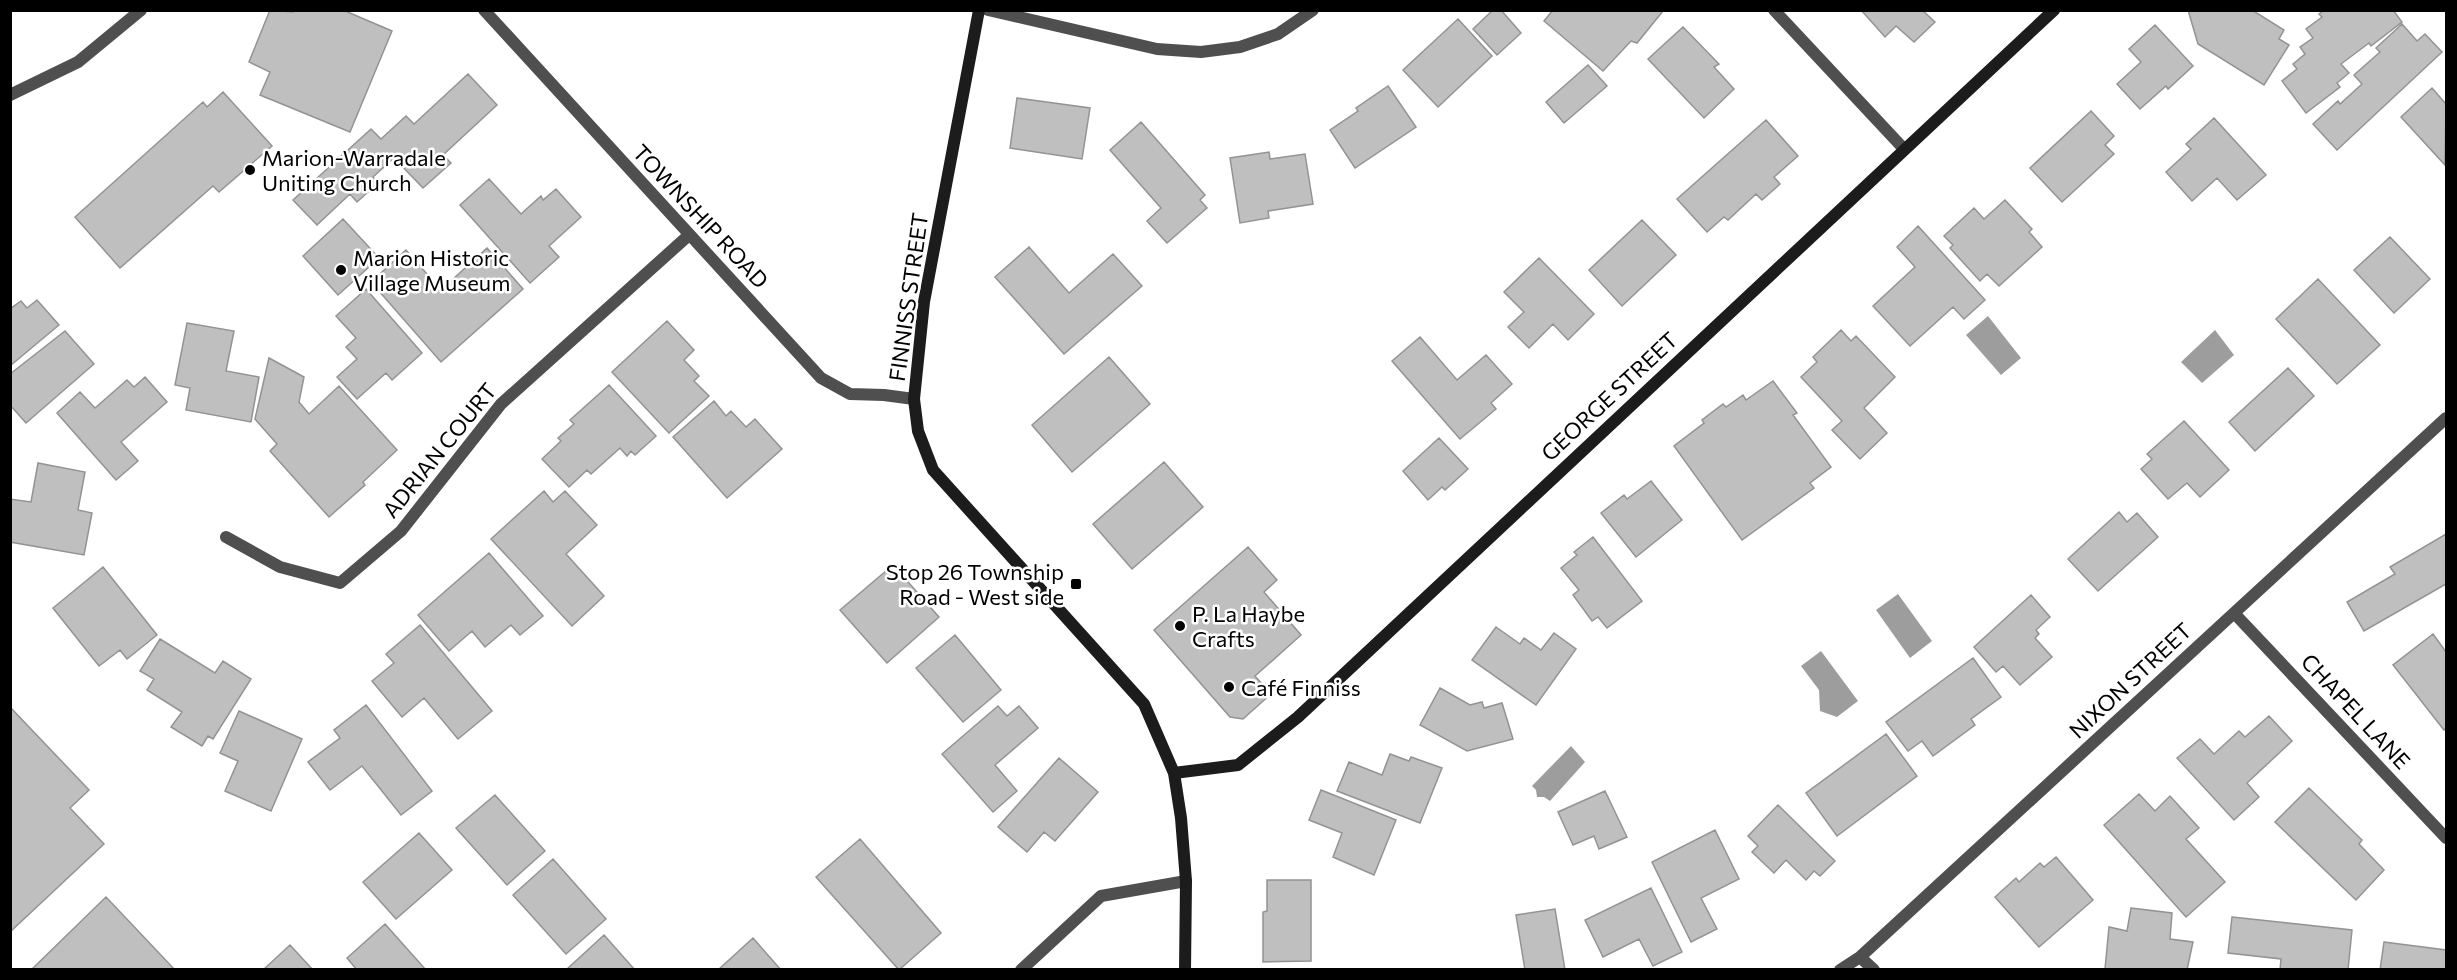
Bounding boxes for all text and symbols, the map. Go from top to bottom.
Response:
street label: TOWNSHIP ROAD [627,139,775,293]
place label: Marion-Warradale Uniting Church [262,144,446,196]
marker: Marion-Warradale Uniting Church [243,163,257,177]
street label: FINNISS STREET [883,211,933,383]
place label: Marion Historic Village Museum [353,244,510,296]
marker: Marion Historic Village Museum [334,263,348,277]
street label: GEORGE STREET [1535,326,1683,466]
street label: ADRIAN COURT [376,377,502,523]
place label: Stop 26 Township Road - West side [886,558,1064,610]
marker: Stop 26 Township Road - West side [1069,577,1083,591]
place label: P. La Haybe Crafts [1192,600,1305,652]
street label: NIXON STREET [2063,616,2197,744]
marker: P. La Haybe Crafts [1173,619,1187,633]
street label: CHAPEL LANE [2296,648,2416,774]
place label: Café Finniss [1241,674,1361,701]
marker: Café Finniss [1222,680,1236,694]

